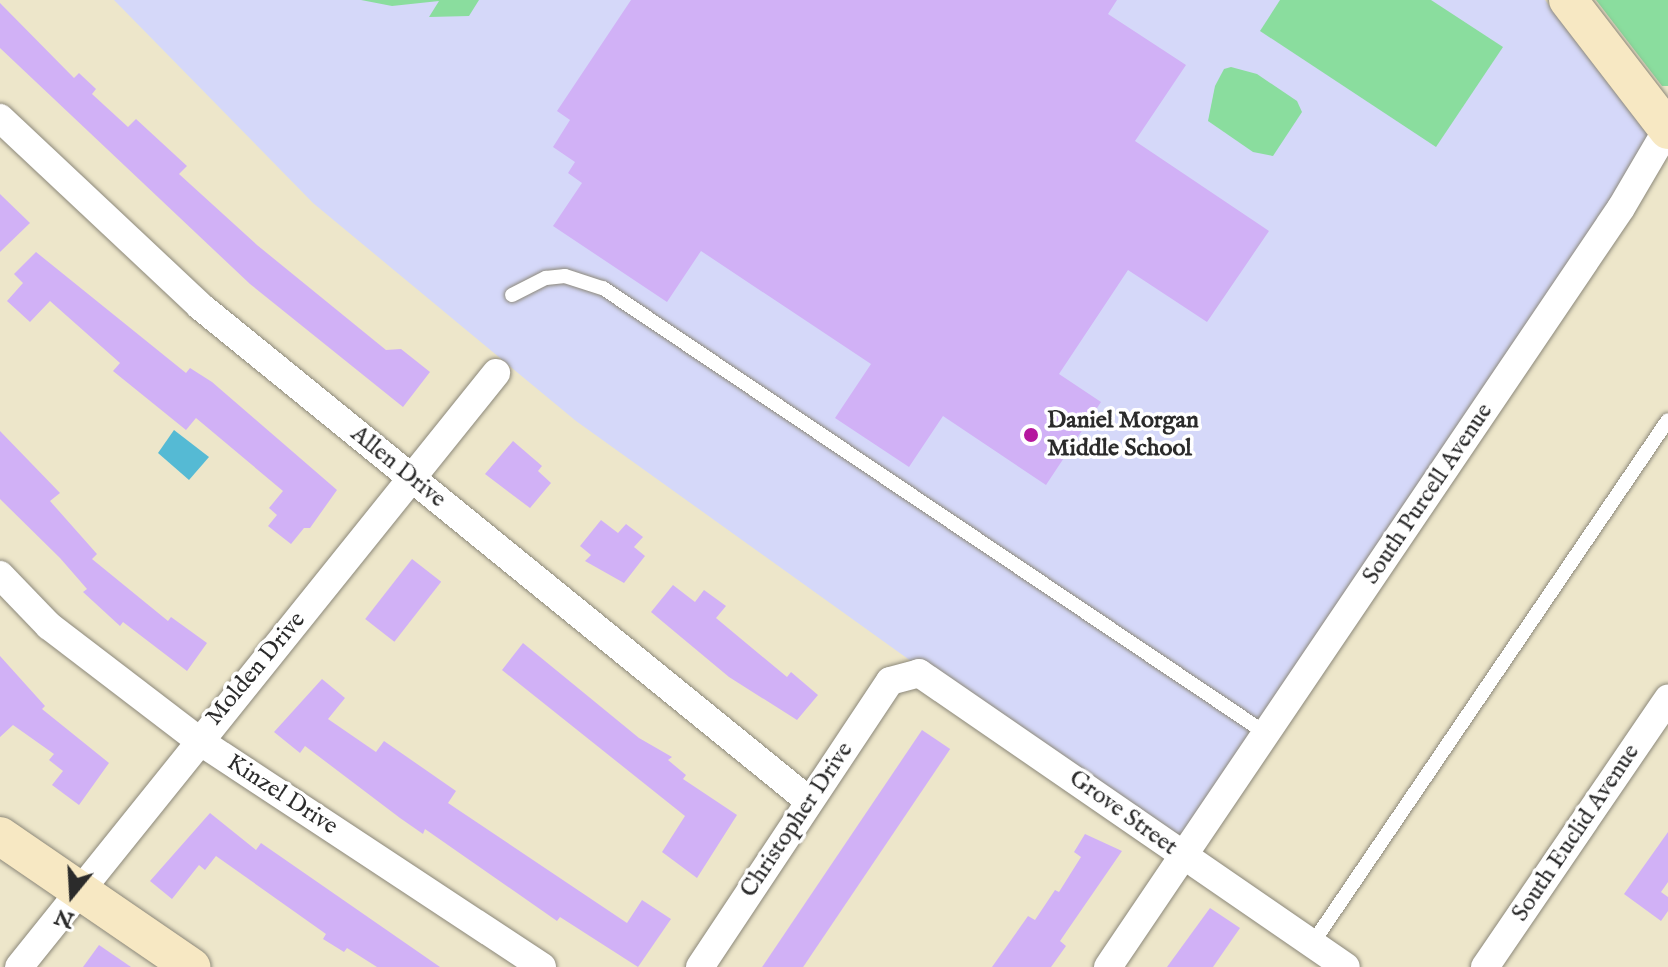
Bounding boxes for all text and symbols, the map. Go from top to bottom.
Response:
street label: South Purcell Avenue [1357,398,1499,590]
place label: Daniel Morgan Middle School [1047,407,1199,463]
street label: Allen Drive [345,420,451,514]
marker: Daniel Morgan Middle School [1022,426,1040,444]
street label: Molden Drive [200,606,312,732]
street label: Christopher Drive [734,737,860,903]
street label: South Euclid Avenue [1506,739,1646,927]
street label: Kinzel Drive [221,749,343,841]
street label: Grove Street [1063,764,1183,862]
north arrow [32,855,112,935]
text: N [51,902,78,934]

